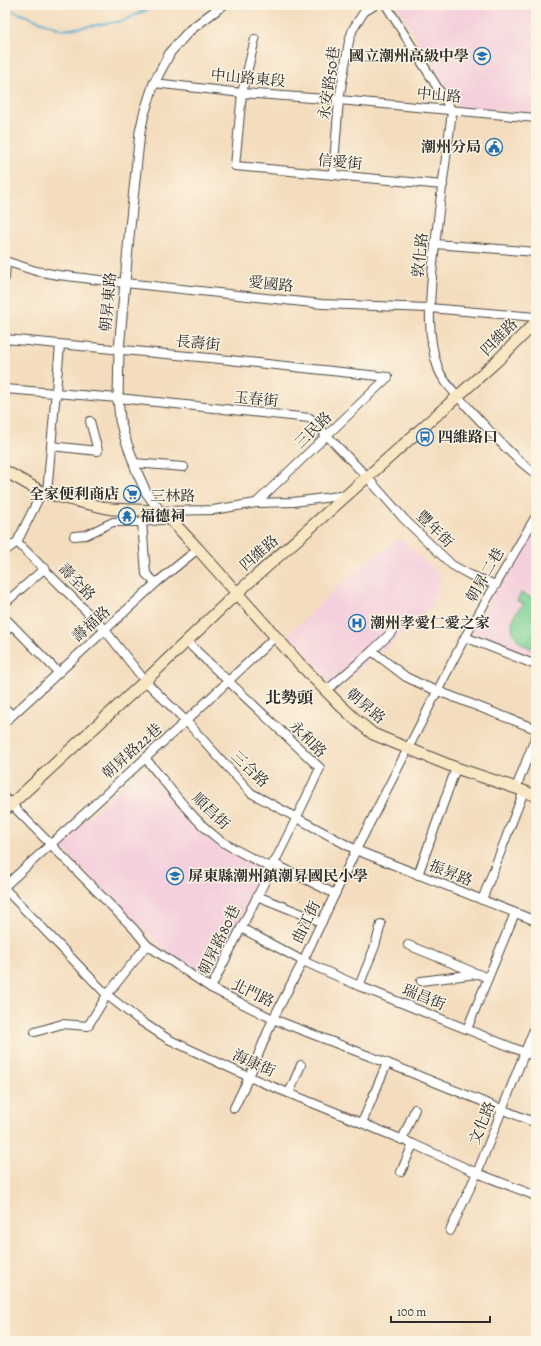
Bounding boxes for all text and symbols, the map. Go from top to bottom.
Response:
street label: 永安路50巷 [314,45,344,121]
place label: 國立潮州高級中學 [349,46,469,66]
school or university icon: 國立潮州高級中學 [472,46,492,66]
street label: 中山路東段 [210,65,286,91]
street label: 中山路 [416,83,462,107]
place label: 潮州分局 [421,137,481,157]
public building icon: 潮州分局 [484,137,504,157]
street label: 信愛街 [317,150,363,174]
street label: 敦化路 [408,232,432,278]
street label: 朝昇東路 [95,271,121,333]
street label: 愛國路 [248,272,294,296]
street label: 四維路 [476,314,522,360]
street label: 長壽街 [175,331,221,355]
street label: 玉春街 [233,387,279,411]
street label: 三民路 [290,407,336,453]
bus stop icon: 四維路口 [415,427,435,447]
place label: 四維路口 [438,427,498,447]
place label: 全家便利商店 [29,484,119,504]
supermarket icon: 全家便利商店 [122,484,142,504]
street label: 三林路 [150,486,196,506]
temple icon: 福德祠 [117,506,137,526]
place label: 福德祠 [140,506,185,526]
street label: 豐年街 [412,506,458,552]
street label: 四維路 [235,531,283,575]
street label: 朝昇二巷 [461,544,509,606]
street label: 壽全路 [54,559,100,605]
street label: 壽福路 [68,602,114,646]
hospital icon: 潮州孝愛仁愛之家 [347,613,367,633]
place label: 潮州孝愛仁愛之家 [370,613,490,633]
street label: 朝昇路 [342,684,390,728]
district label: 北勢頭 [265,687,313,709]
street label: 永和路 [285,716,331,762]
street label: 朝昇路22巷 [98,719,166,783]
street label: 三合路 [227,746,273,792]
street label: 順昌街 [188,788,234,834]
street label: 振昇路 [426,855,476,891]
school or university icon: 屏東縣潮州鎮潮昇國民小學 [165,866,185,886]
place label: 屏東縣潮州鎮潮昇國民小學 [188,866,368,886]
street label: 曲江街 [287,897,325,947]
street label: 朝昇路80巷 [194,902,244,978]
street label: 北門路 [228,974,278,1012]
street label: 瑞昌街 [399,979,449,1015]
street label: 海康街 [229,1045,279,1081]
street label: 文化路 [464,1098,500,1148]
scale bar [391,1298,490,1324]
text: 100 m [397,1304,426,1320]

